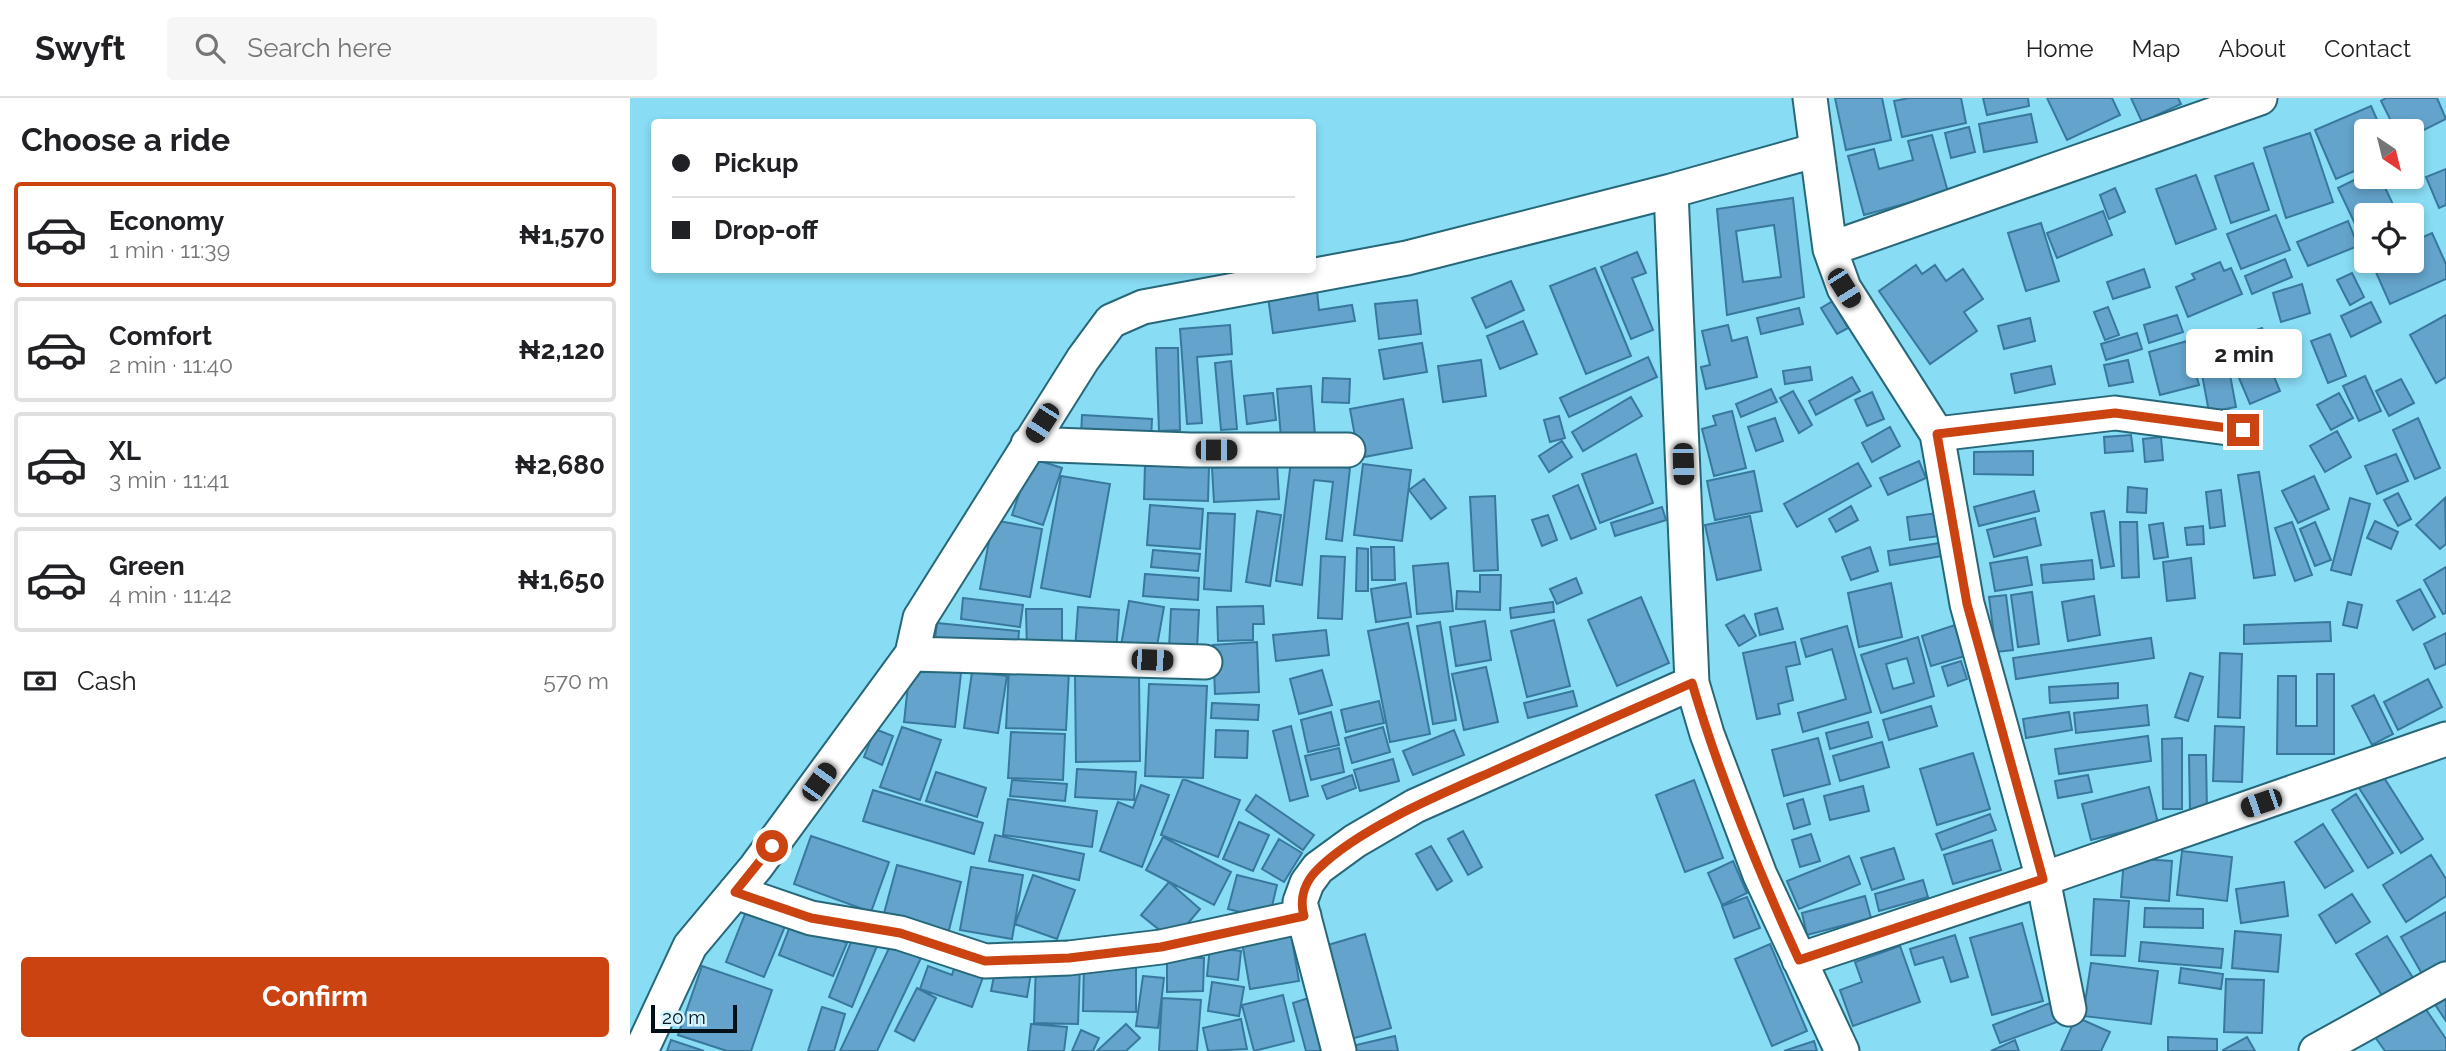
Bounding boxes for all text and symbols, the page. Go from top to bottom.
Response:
search box [167,17,657,80]
text: Swyft [35,29,125,68]
icon: search [191,29,229,67]
text: Search here [247,33,392,63]
text: Home [2026,34,2094,63]
text: Map [2132,34,2180,63]
text: About [2218,34,2286,63]
text: Contact [2324,34,2411,63]
north arrow [2354,119,2424,189]
map controls [2354,119,2424,273]
text: Choose a ride [21,121,230,158]
text: Pickup [714,148,799,178]
icon: car [25,203,88,266]
button: locate [2354,203,2424,273]
text: Economy [109,206,224,236]
text: Drop-off [714,215,818,245]
text: ₦1,570 [519,220,605,250]
text: 1 min · 11:39 [109,236,230,263]
car [1824,265,1865,311]
icon: car [25,318,88,381]
text: Comfort [109,321,212,351]
callout: 2 min [2185,328,2301,378]
text: ₦2,120 [518,335,605,365]
text: 2 min [2214,340,2274,367]
text: 2 min · 11:40 [109,351,233,378]
car [1022,400,1063,446]
route end [2227,414,2259,446]
icon: car [25,433,88,496]
text: XL [109,436,141,466]
car [1196,440,1238,461]
car [1672,443,1695,485]
text: ₦2,680 [514,450,605,480]
text: 3 min · 11:41 [109,466,229,493]
icon: car [25,548,88,611]
text: Green [109,551,185,581]
text: ₦1,650 [518,565,605,595]
text: 4 min · 11:42 [109,581,232,608]
car [1131,649,1174,671]
icon: cash [21,662,59,700]
text: Cash [77,666,137,696]
text: 570 m [543,667,609,694]
car [799,759,840,805]
car [2238,786,2285,820]
route start [756,830,788,862]
button: Confirm [21,957,609,1037]
scale bar [651,1002,737,1034]
text: 20 m [662,1006,706,1028]

